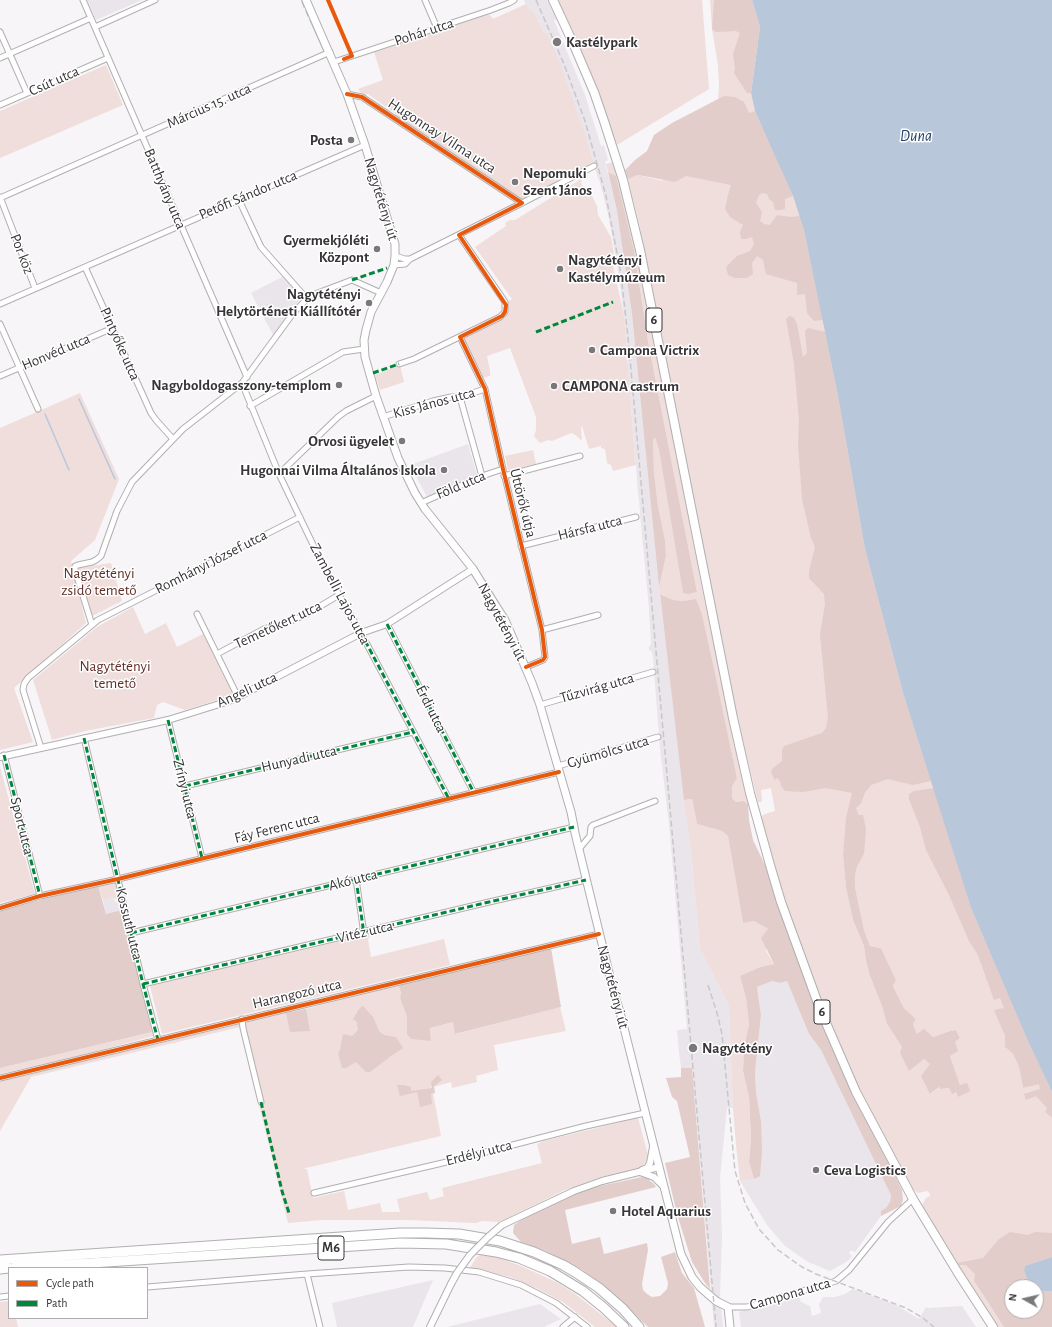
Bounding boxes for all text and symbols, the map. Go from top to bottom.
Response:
street label: Pohár utca [392,14,456,50]
place label: Kastélypark [566,33,638,51]
marker: Kastélypark [551,36,563,48]
street label: Csút utca [26,62,82,100]
street label: Március 15. utca [164,79,254,133]
street label: Hugonnay Vilma utca [385,94,499,178]
water label: Duna [900,126,932,146]
place label: Posta [310,131,343,149]
marker: Posta [346,135,356,145]
street label: Batthyány utca [140,146,190,232]
street label: Nagytétényi út [360,155,402,243]
place label: Nepomuki Szent János [523,164,592,199]
street label: Petőfi Sándor utca [196,166,300,224]
marker: Nepomuki Szent János [510,177,520,187]
street label: Por köz [6,231,38,277]
place label: Gyermekjóléti Központ [283,231,369,266]
marker: Gyermekjóléti Központ [372,244,382,254]
place label: Nagytétényi Kastélymúzeum [568,251,665,286]
marker: Nagytétényi Kastélymúzeum [555,264,565,274]
place label: Nagytétényi Helytörténeti Kiállítótér [216,285,361,320]
marker: Nagytétényi Helytörténeti Kiállítótér [364,298,374,308]
street label: Pintyőke utca [96,305,144,383]
road number: 6 [646,308,662,332]
street label: Honvéd utca [19,330,93,374]
place label: Campona Victrix [600,341,699,359]
marker: Campona Victrix [587,345,597,355]
place label: Nagyboldogasszony-templom [151,376,331,394]
place label: CAMPONA castrum [562,377,679,395]
marker: Nagyboldogasszony-templom [334,380,344,390]
marker: CAMPONA castrum [549,381,559,391]
street label: Kiss János utca [391,383,477,423]
place label: Orvosi ügyelet [308,432,394,450]
marker: Orvosi ügyelet [397,436,407,446]
place label: Hugonnai Vilma Általános Iskola [240,461,436,479]
marker: Hugonnai Vilma Általános Iskola [439,465,449,475]
street label: Úttörők útja [506,466,540,540]
street label: Föld utca [434,467,488,503]
street label: Hársfa utca [556,511,624,545]
street label: Romhányi József utca [152,526,270,598]
street label: Zambelli Lajos utca [306,540,374,648]
park label: Nagytétényi zsidó temető [61,564,137,599]
street label: Nagytétényi út [474,580,530,664]
street label: Temetőkert utca [231,597,325,653]
park label: Nagytétényi temető [79,657,151,692]
street label: Angeli utca [214,668,280,712]
street label: Tűzvirág utca [558,669,636,707]
street label: Érdi utca [412,682,450,736]
street label: Gyümölcs utca [565,732,651,772]
street label: Hunyadi utca [260,742,338,776]
street label: Zrínyi utca [169,757,201,821]
street label: Sport utca [6,795,38,857]
street label: Fáy Ferenc utca [233,809,321,847]
street label: Akó utca [327,865,379,895]
street label: Kossuth utca [111,886,147,962]
street label: Vitéz utca [335,917,395,947]
street label: Nagytétényi út [593,943,633,1031]
street label: Harangozó utca [251,975,343,1013]
road number: 6 [814,1000,830,1024]
place label: Nagytétény [702,1039,772,1057]
marker: Nagytétény [687,1042,699,1054]
street label: Erdélyi utca [444,1136,514,1170]
place label: Ceva Logistics [824,1161,906,1179]
marker: Ceva Logistics [811,1165,821,1175]
place label: Hotel Aquarius [621,1202,711,1220]
marker: Hotel Aquarius [608,1206,618,1216]
road number: M6 [318,1236,344,1260]
legend [8,1267,148,1319]
street label: Campona utca [747,1274,833,1314]
text: Cycle path [46,1277,94,1289]
north arrow [1004,1279,1044,1319]
text: N [1007,1293,1019,1302]
text: Path [46,1297,68,1309]

